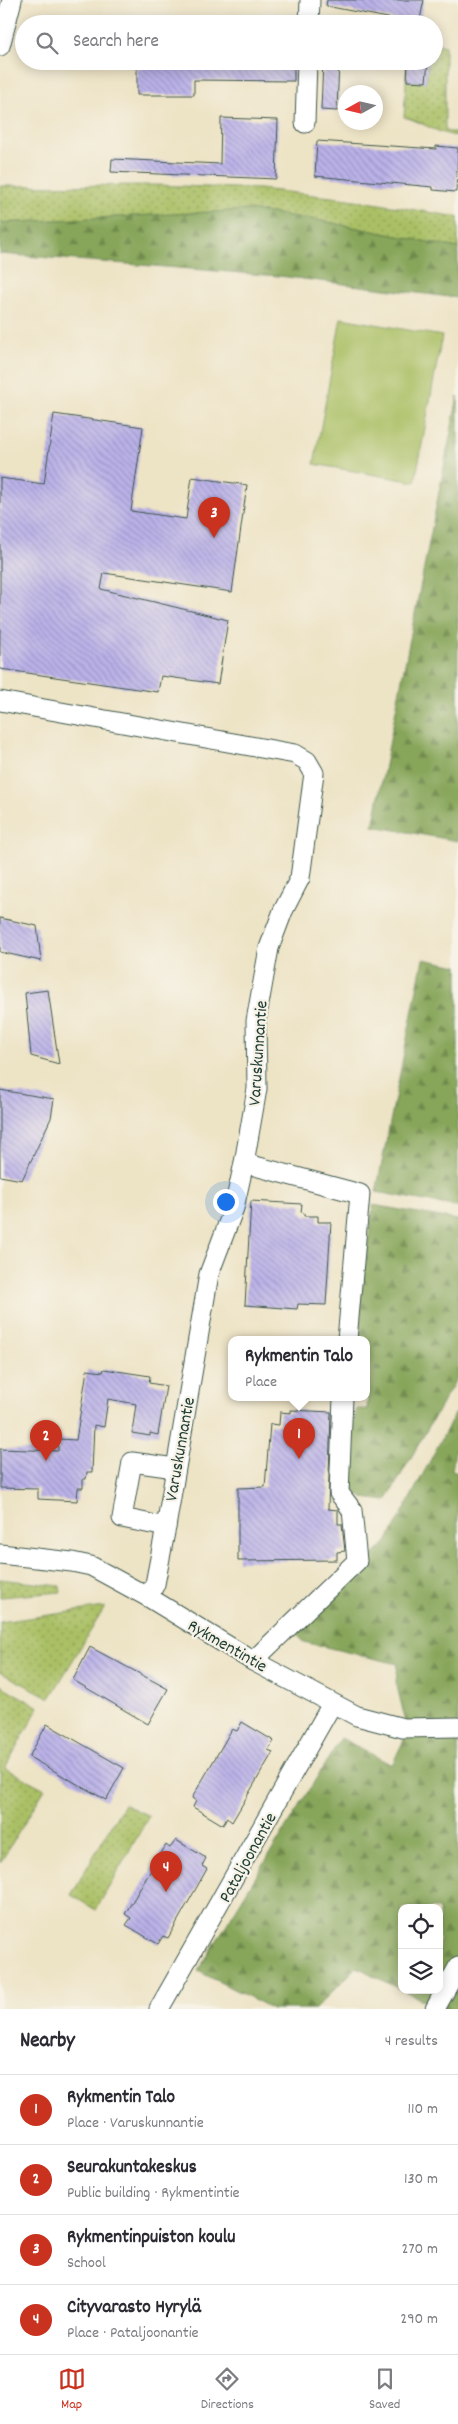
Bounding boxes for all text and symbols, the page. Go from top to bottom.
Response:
search box [15,15,443,70]
icon: search [33,29,61,57]
text: Search here [73,29,159,56]
north arrow [338,85,383,130]
pin: 3 [198,497,230,538]
street label: Varuskunnantie [243,1000,276,1107]
your location [213,1189,239,1215]
popup [228,1336,370,1401]
text: Rykmentin Talo [245,1344,353,1371]
text: Place [245,1371,277,1394]
street label: Varuskunnantie [160,1395,203,1504]
pin: 1 [283,1418,315,1459]
pin: 2 [30,1420,62,1461]
street label: Rykmentintie [182,1614,271,1680]
street label: Pataljoonantie [214,1809,284,1908]
pin: 4 [150,1851,182,1892]
map controls [398,1904,443,1994]
button: locate [398,1904,443,1949]
button: layers [398,1949,443,1994]
text: Nearby [20,2027,75,2057]
text: 4 results [385,2030,438,2053]
text: Rykmentin Talo [67,2085,175,2112]
text: 1 [34,2098,38,2121]
text: 110 m [408,2098,438,2121]
text: Place · Varuskunnantie [67,2112,204,2135]
text: Seurakuntakeskus [67,2155,197,2182]
text: 2 [33,2168,40,2191]
text: 130 m [404,2168,438,2191]
text: Public building · Rykmentintie [67,2182,240,2205]
text: Rykmentinpuiston koulu [67,2225,235,2252]
text: 3 [32,2238,40,2261]
text: 270 m [402,2238,438,2261]
text: School [67,2252,106,2275]
text: Cityvarasto Hyrylä [67,2295,201,2322]
text: 4 [33,2308,39,2331]
text: 290 m [400,2308,438,2331]
text: Place · Pataljoonantie [67,2322,199,2345]
tab: Map [58,2365,86,2415]
tab: Directions [201,2365,254,2415]
tab: Saved [369,2365,400,2415]

